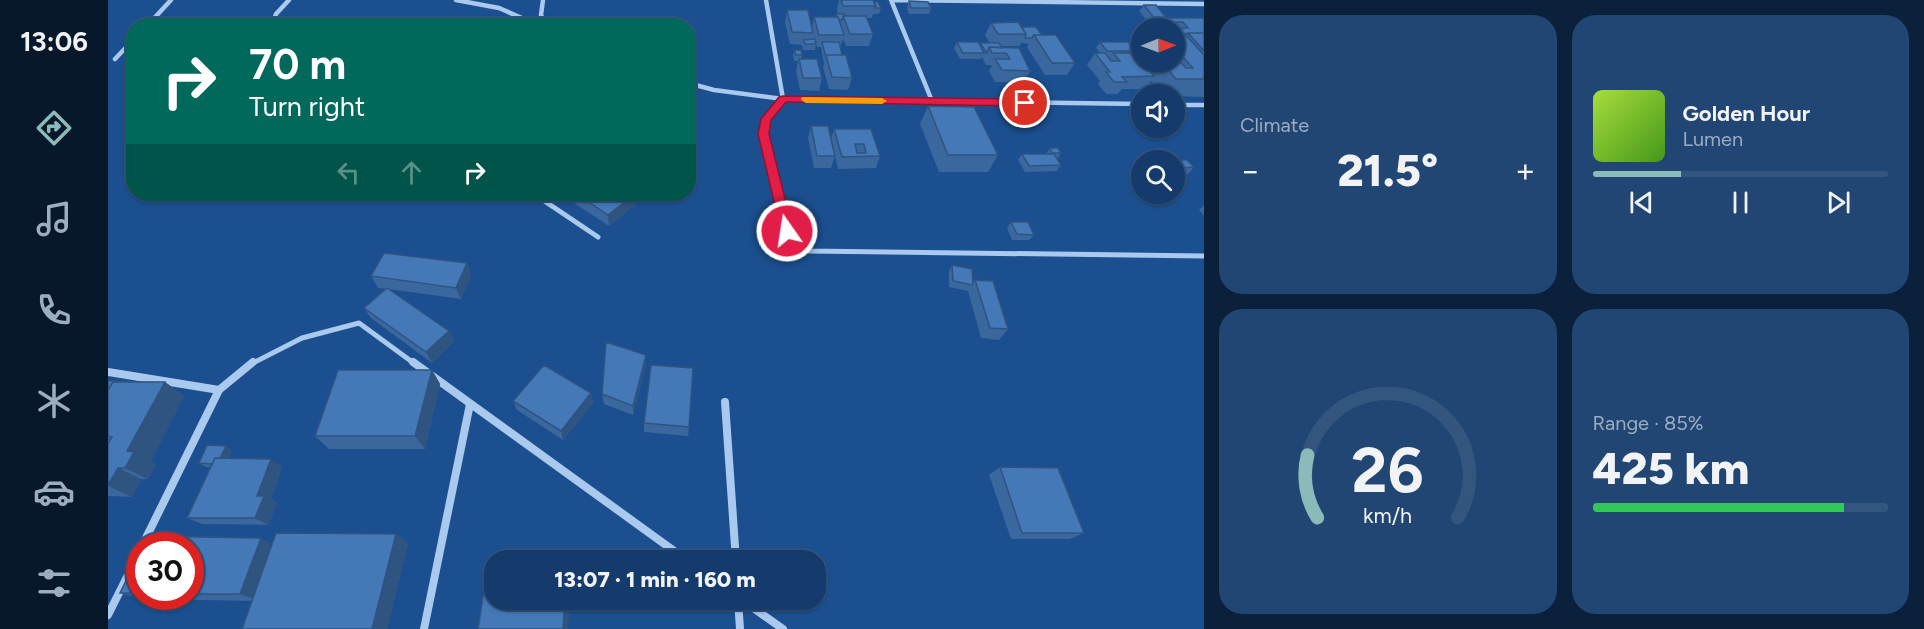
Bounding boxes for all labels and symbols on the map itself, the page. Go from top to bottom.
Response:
north arrow [1131,18,1185,72]
pin [999,77,1050,128]
position arrow [755,199,819,263]
speed limit sign: 30 [126,532,204,610]

